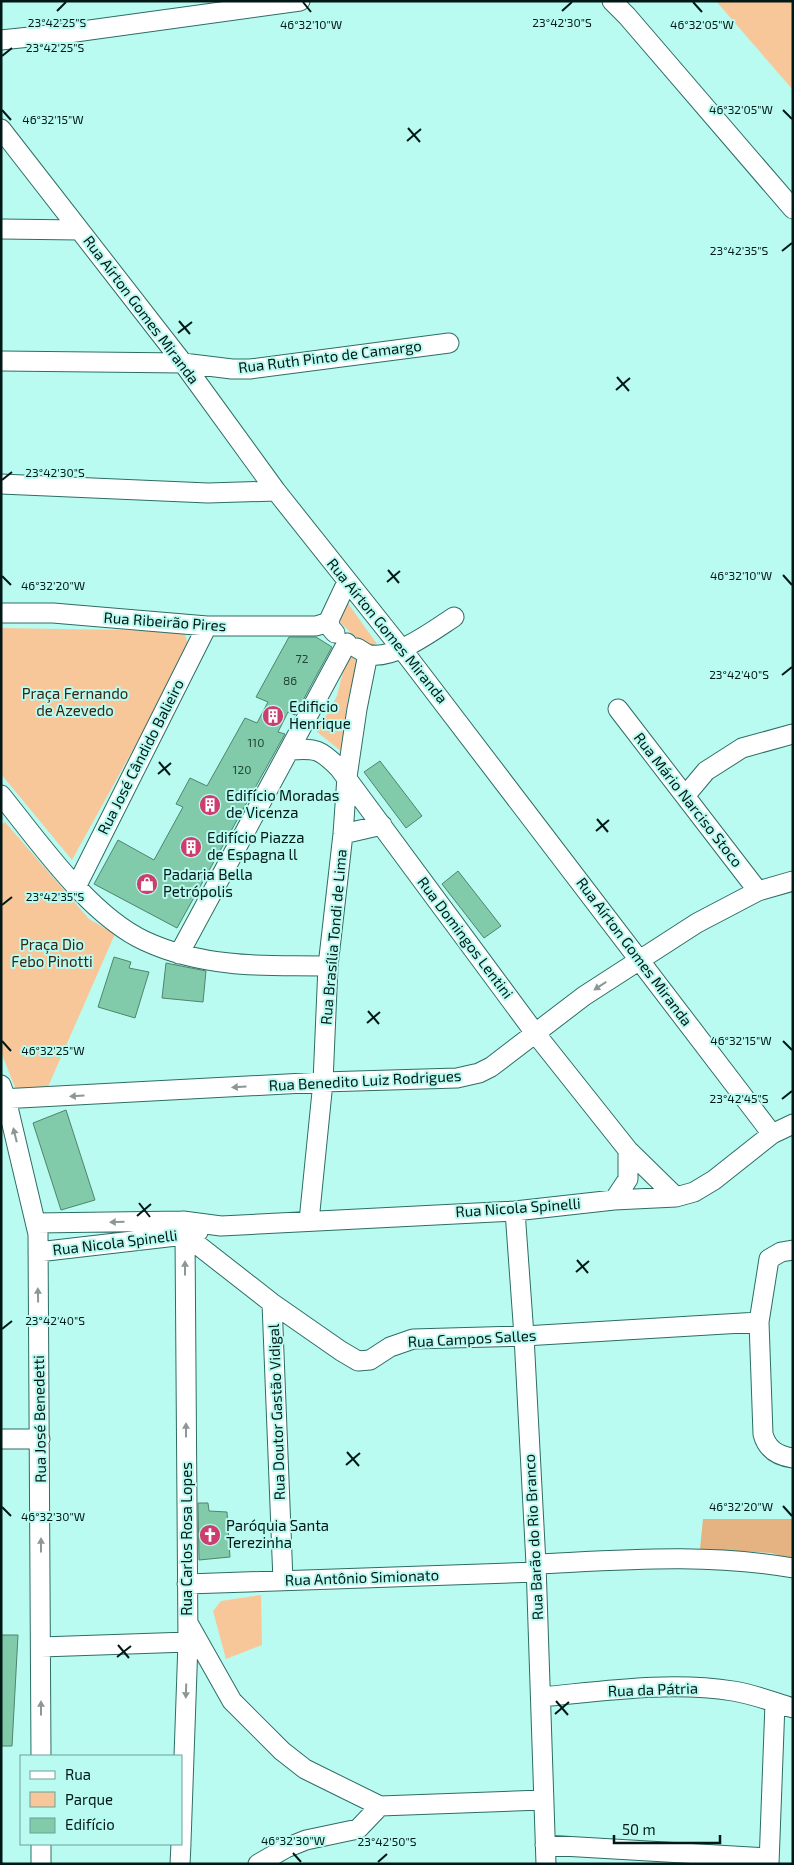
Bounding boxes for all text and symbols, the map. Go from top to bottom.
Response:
text: 23°42'25"S [28,15,87,29]
text: 23°42'30"S [532,15,592,29]
text: 46°32'10"W [280,17,342,31]
text: 46°32'05"W [670,17,734,31]
text: 23°42'25"S [26,40,85,54]
text: 46°32'05"W [709,102,773,116]
text: 46°32'15"W [22,112,84,126]
street label: Rua Aírton Gomes Miranda [80,232,204,387]
text: 23°42'35"S [710,243,769,257]
street label: Rua Ruth Pinto de Camargo [237,336,423,376]
text: 23°42'30"S [25,465,85,479]
street label: Rua Aírton Gomes Miranda [324,554,452,706]
text: 46°32'10"W [710,568,772,582]
text: 46°32'20"W [21,578,85,592]
street label: Rua Ribeirão Pires [103,608,227,634]
house number: 72 [296,651,309,665]
text: 23°42'40"S [709,667,769,681]
house number: 86 [283,673,297,687]
street label: Rua José Cândido Balieiro [93,676,187,837]
park label: Praça Fernando de Azevedo [22,684,128,719]
place label: Edificio Henrique [289,697,351,732]
building icon: Edificio Henrique [261,704,285,728]
street label: Rua Mário Narciso Stoco [631,728,747,870]
house number: 110 [248,735,264,749]
house number: 120 [233,762,251,776]
place label: Edifício Moradas de Vicenza [226,786,339,821]
building icon: Edifício Moradas de Vicenza [198,793,222,817]
place label: Edifício Piazza de Espagna ll [207,828,304,863]
building icon: Edifício Piazza de Espagna ll [179,835,203,859]
street label: Rua Brasília Tondi de Lima [316,848,350,1026]
place label: Padaria Bella Petrópolis [163,865,253,900]
shop icon: Padaria Bella Petrópolis [135,872,159,896]
street label: Rua Domingos Lentini [414,873,517,1002]
street label: Rua Aírton Gomes Miranda [573,874,697,1029]
text: 23°42'35"S [26,889,85,903]
park label: Praça Dio Febo Pinotti [11,935,93,970]
one-way arrow [593,981,607,990]
text: 46°32'15"W [710,1033,772,1047]
text: 46°32'25"W [21,1043,85,1057]
street label: Rua Benedito Luiz Rodrigues [268,1066,462,1094]
one-way arrow [231,1083,247,1091]
text: 23°42'45"S [710,1091,769,1105]
one-way arrow [69,1093,85,1101]
one-way arrow [11,1128,19,1143]
street label: Rua Nicola Spinelli [455,1194,581,1220]
one-way arrow [109,1218,125,1226]
street label: Rua Nicola Spinelli [51,1225,178,1259]
one-way arrow [181,1260,189,1276]
one-way arrow [34,1287,42,1303]
text: 23°42'40"S [25,1313,85,1327]
street label: Rua Doutor Gastão Vidigal [264,1323,288,1501]
street label: Rua Campos Salles [407,1326,537,1350]
street label: Rua José Benedetti [29,1355,49,1483]
one-way arrow [182,1422,190,1438]
street label: Rua Barão do Rio Branco [520,1454,546,1621]
street label: Rua Carlos Rosa Lopes [177,1462,195,1616]
text: 46°32'20"W [709,1499,773,1513]
text: 46°32'30"W [21,1509,85,1523]
place label: Paróquia Santa Terezinha [226,1516,329,1551]
church icon: Paróquia Santa Terezinha [198,1523,222,1547]
one-way arrow [37,1537,45,1553]
street label: Rua Antônio Simionato [285,1565,439,1589]
street label: Rua da Pátria [608,1678,698,1700]
one-way arrow [182,1683,190,1699]
one-way arrow [37,1699,45,1715]
legend [20,1755,182,1845]
text: Rua [65,1765,91,1783]
text: Parque [65,1790,113,1808]
scale bar [614,1812,720,1844]
text: Edifício [65,1815,115,1833]
text: 50 m [622,1820,656,1838]
text: 46°32'30"W [261,1833,325,1847]
text: 23°42'50"S [357,1834,417,1848]

